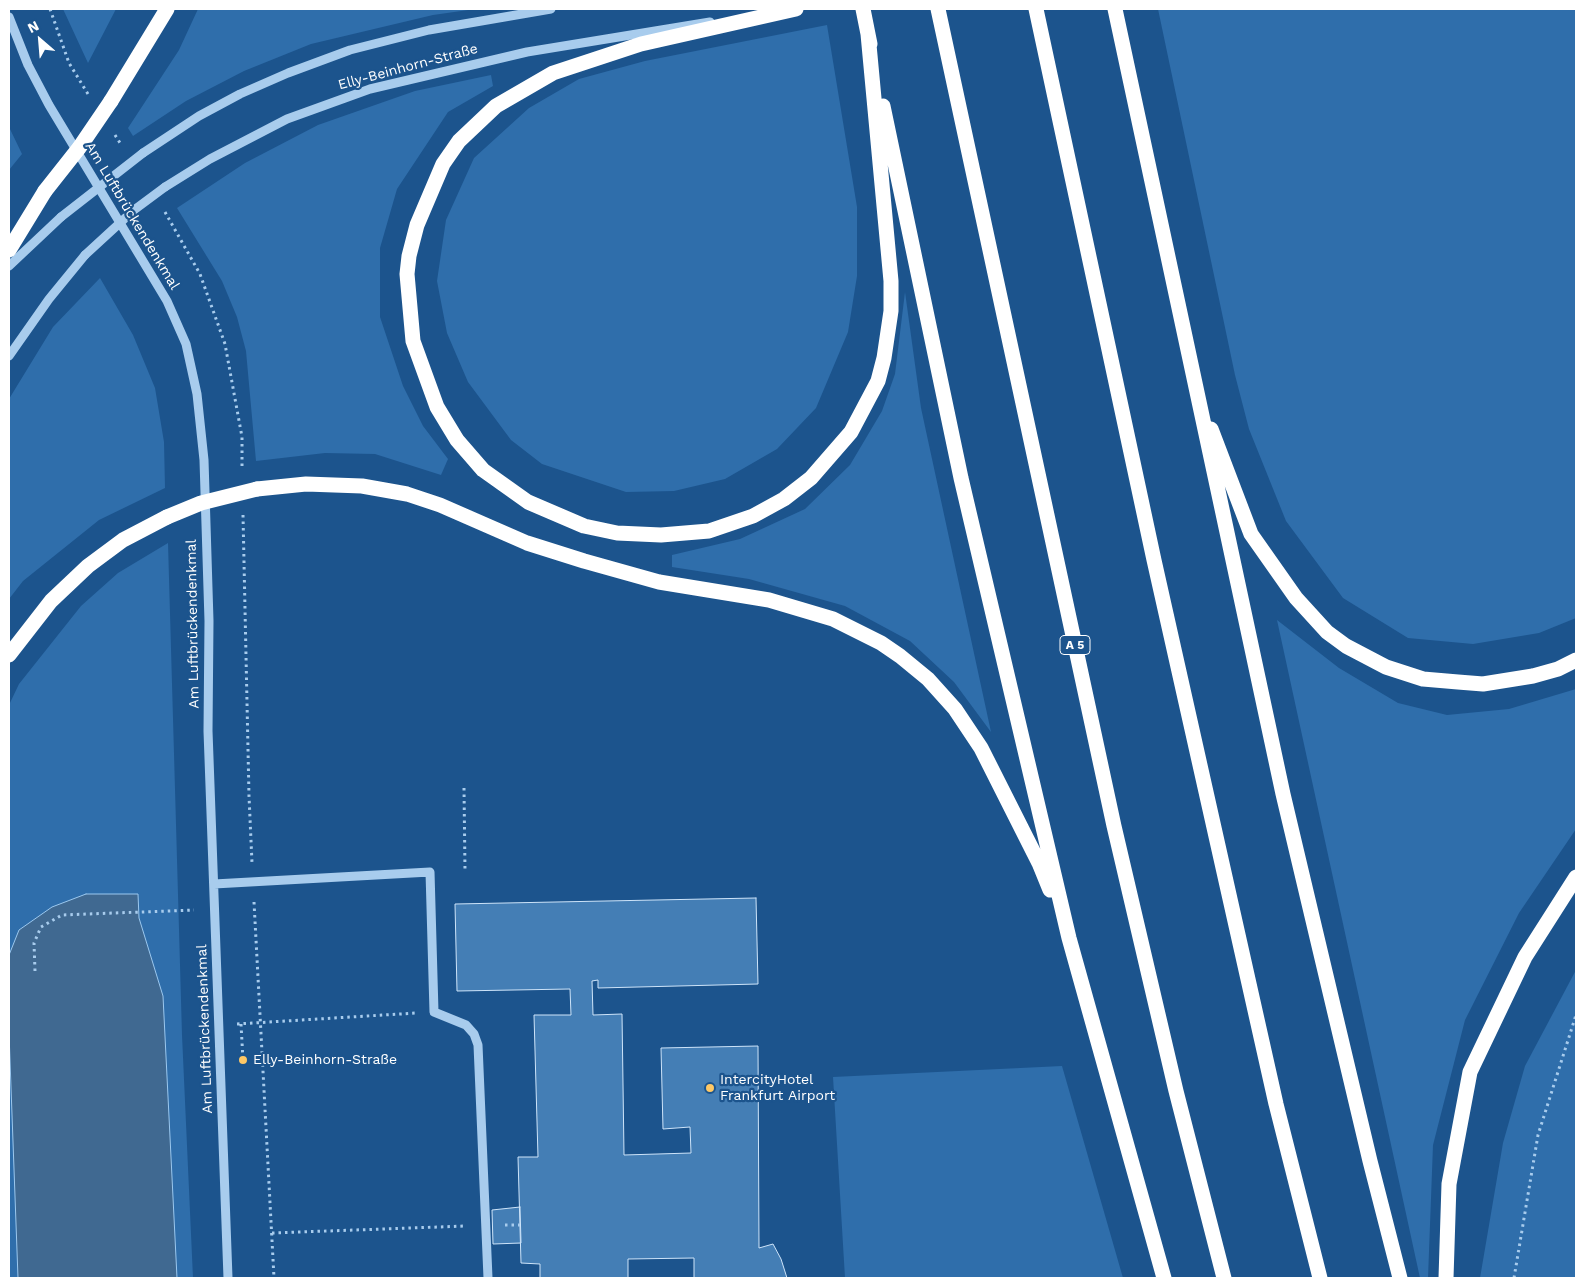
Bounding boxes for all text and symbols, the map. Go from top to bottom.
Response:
north arrow [15,15,65,65]
text: N [25,17,41,36]
street label: Elly-Beinhorn-Straße [336,40,480,94]
street label: Am Luftbrückendenkmal [81,139,183,293]
street label: Am Luftbrückendenkmal [183,539,203,709]
road number: A 5 [1060,636,1090,654]
street label: Am Luftbrückendenkmal [194,944,216,1114]
place label: Elly-Beinhorn-Straße [253,1052,397,1068]
marker: Elly-Beinhorn-Straße [237,1054,249,1066]
place label: IntercityHotel Frankfurt Airport [720,1072,835,1104]
marker: IntercityHotel Frankfurt Airport [704,1082,716,1094]

